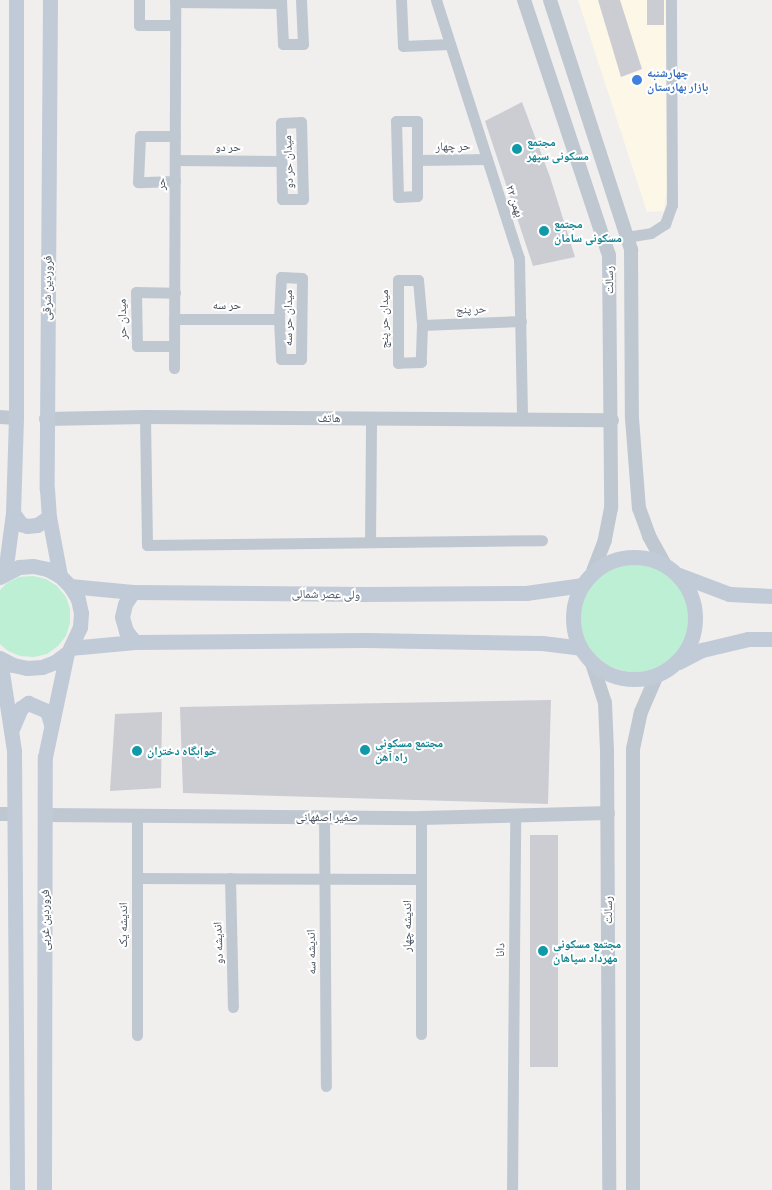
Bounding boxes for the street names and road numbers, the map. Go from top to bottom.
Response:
street label: میدان حر دو [280,135,296,189]
street label: حر چهار [435,138,471,154]
street label: حر دو [215,140,241,154]
street label: حر [154,178,168,190]
street label: ۲۲ بهمن [503,183,527,219]
street label: فروردین شرقی [39,255,55,321]
street label: رسالت [602,266,616,294]
street label: میدان حر سه [281,290,295,346]
street label: میدان حر پنج [377,290,391,348]
street label: حر سه [213,298,241,312]
street label: میدان حر [114,299,130,339]
street label: حر پنج [455,301,487,317]
street label: هاتف [317,411,341,425]
street label: ولی عصر شمالی [292,586,360,602]
street label: صغیر اصفهانی [296,810,358,824]
street label: فروردین غربی [38,889,52,951]
street label: رسالت [601,896,615,924]
street label: اندیشه چهار [400,900,414,952]
street label: اندیشه یک [116,902,130,948]
street label: اندیشه دو [210,921,226,965]
street label: اندیشه سه [303,929,319,975]
street label: دانا [493,943,507,957]

